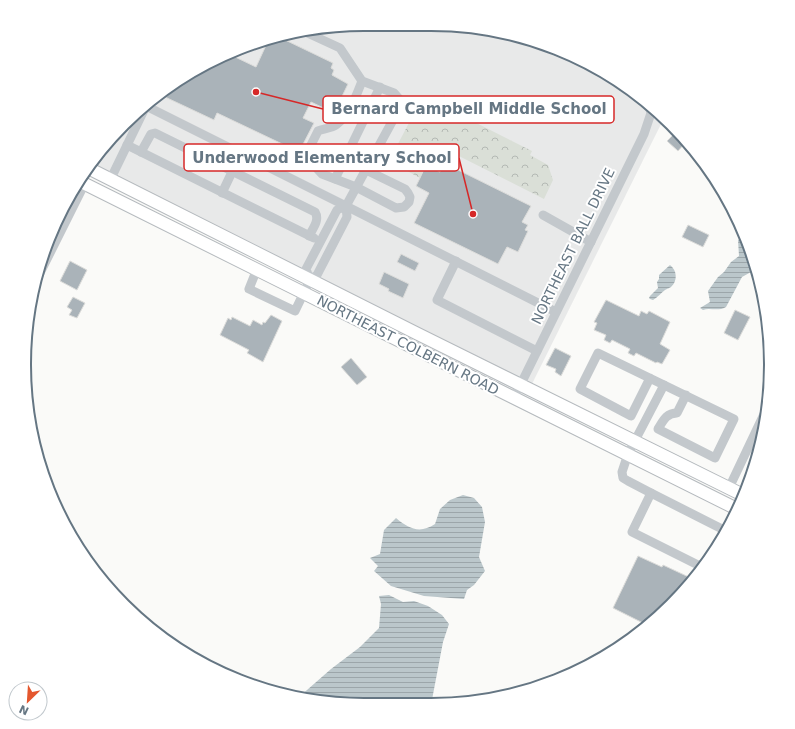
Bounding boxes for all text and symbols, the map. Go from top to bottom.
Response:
callout: Bernard Campbell Middle School [323,96,614,123]
text: Bernard Campbell Middle School [331,100,607,118]
callout: Underwood Elementary School [184,144,459,171]
text: Underwood Elementary School [192,149,452,167]
street label: NORTHEAST BALL DRIVE [528,165,618,327]
street label: NORTHEAST COLBERN ROAD [314,292,502,398]
north arrow [8,681,48,721]
text: N [17,702,31,717]

